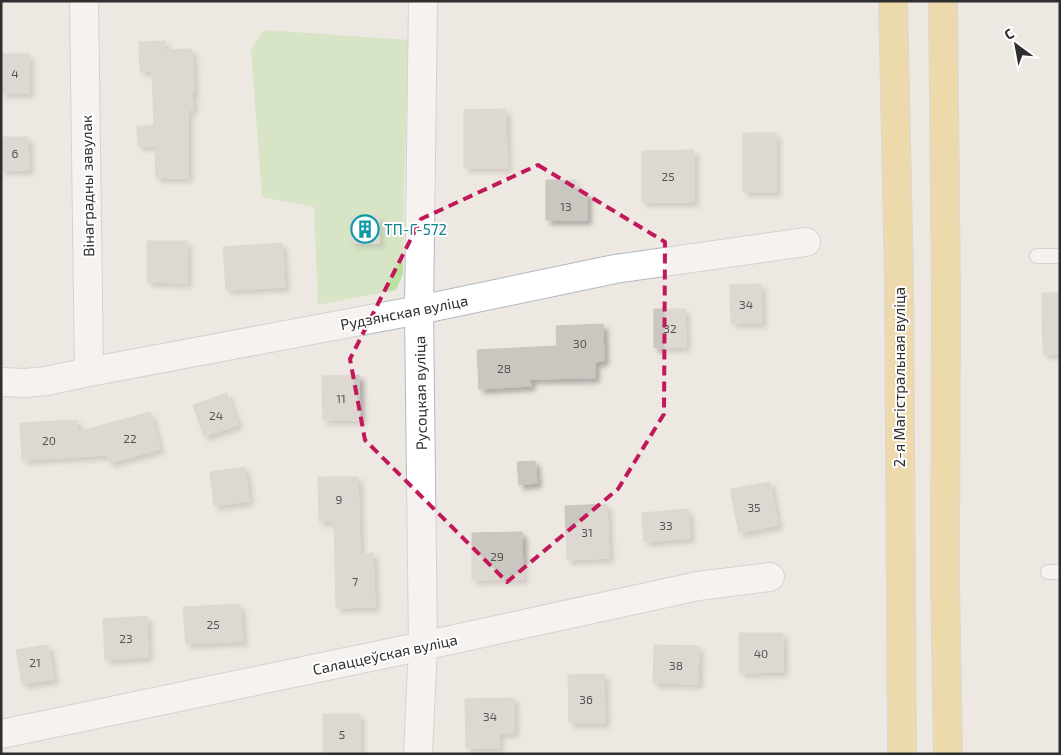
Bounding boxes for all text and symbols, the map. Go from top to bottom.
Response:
north arrow [991,20,1041,70]
text: С [1001,24,1017,43]
house number: 4 [11,66,19,80]
street label: Вінаградны завулак [77,115,98,257]
house number: 6 [12,146,19,160]
house number: 25 [661,169,675,183]
house number: 13 [560,199,572,213]
building icon: ТП-Г-572 [350,214,380,244]
place label: ТП-Г-572 [384,220,447,238]
street label: 2-я Магістральная вуліца [890,287,909,467]
street label: Рудзянская вуліца [339,291,470,334]
house number: 34 [739,297,753,311]
house number: 32 [663,321,677,335]
street label: Русоцкая вуліца [410,336,431,450]
house number: 30 [573,336,587,350]
house number: 28 [497,361,511,375]
house number: 11 [336,391,346,405]
house number: 24 [209,408,223,422]
house number: 22 [123,431,137,445]
house number: 20 [42,433,56,447]
house number: 9 [336,492,343,506]
house number: 35 [747,500,761,514]
house number: 33 [659,518,673,532]
house number: 31 [581,525,593,539]
house number: 29 [490,549,504,563]
house number: 7 [352,574,358,588]
house number: 25 [206,617,220,631]
street label: Салаццеўская вуліца [311,630,459,679]
house number: 23 [119,631,133,645]
house number: 40 [754,646,768,660]
house number: 21 [29,655,41,669]
house number: 38 [669,658,683,672]
house number: 36 [579,692,593,706]
house number: 34 [483,709,497,723]
house number: 5 [339,727,345,741]

